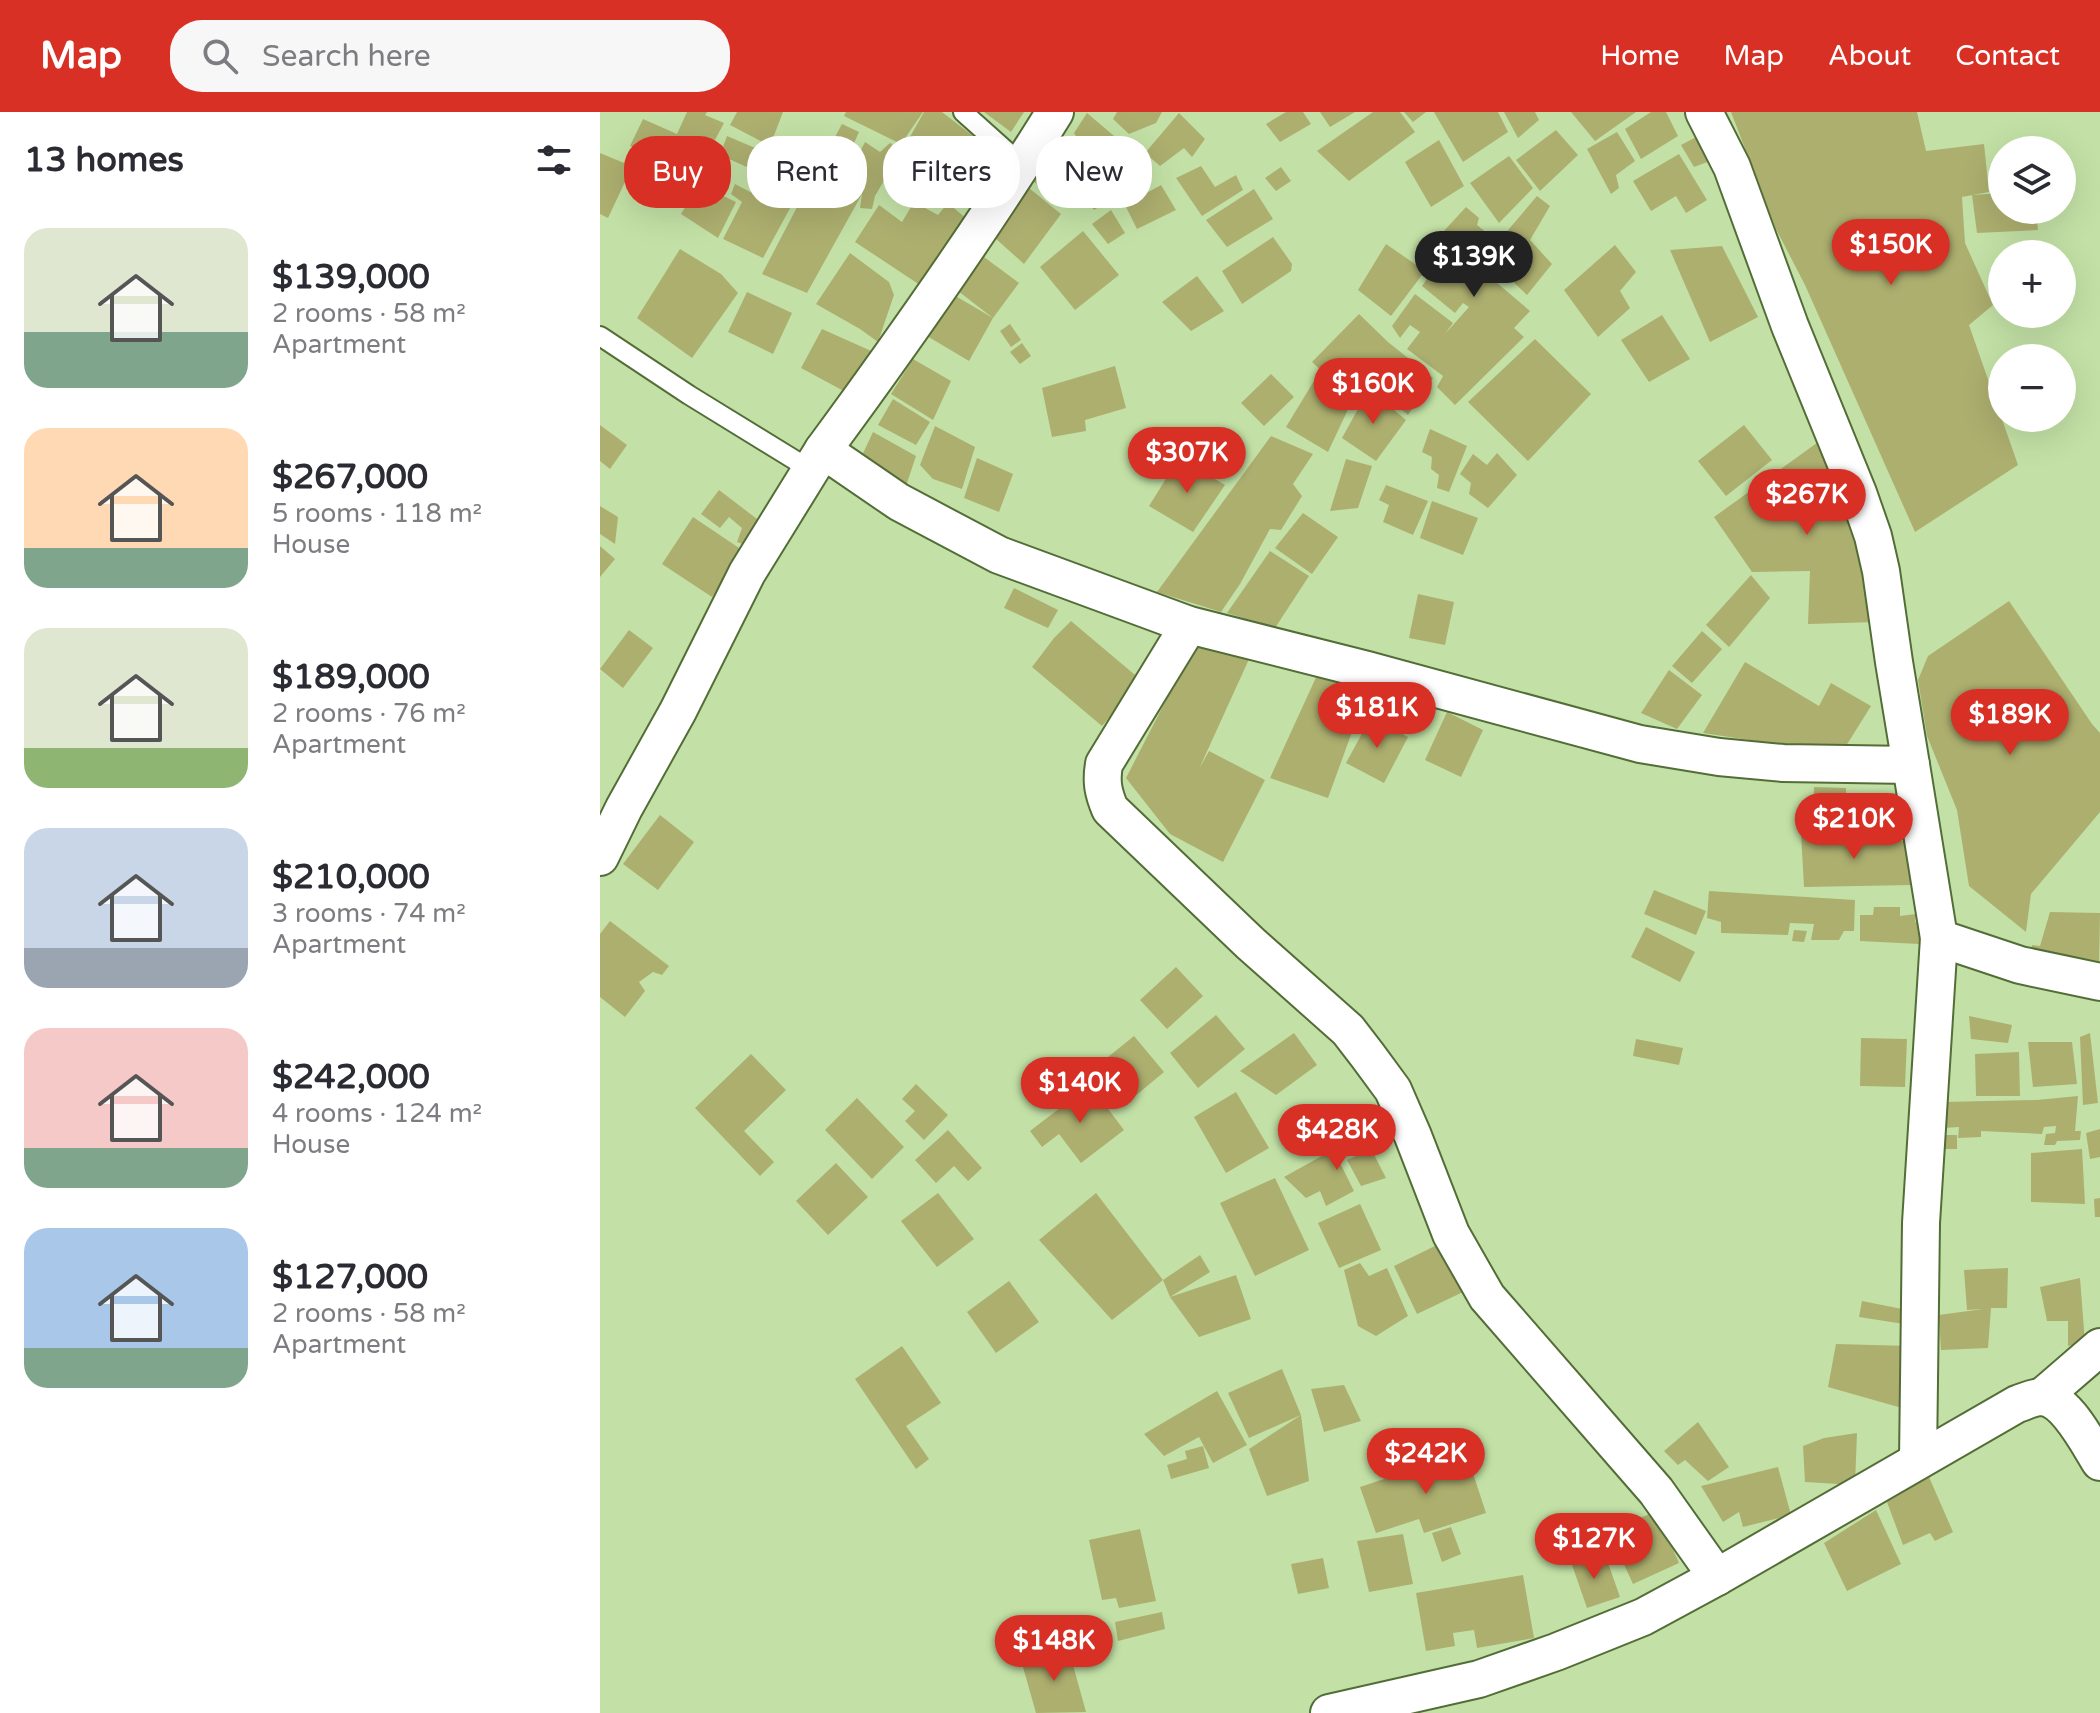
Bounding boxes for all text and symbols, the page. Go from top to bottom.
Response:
search box [170,20,730,92]
text: Map [40,33,122,79]
icon: search [198,34,242,78]
text: Search here [262,38,431,75]
text: Home [1600,39,1680,73]
text: Map [1724,39,1784,73]
text: About [1828,39,1911,73]
text: Contact [1955,39,2060,73]
chip: Buy [624,136,731,208]
chip: Rent [747,136,867,208]
chip: Filters [883,136,1020,208]
chip: New [1036,136,1152,208]
map controls [1988,136,2076,432]
button: layers [1988,136,2076,224]
icon: filters [532,138,576,182]
text: 13 homes [24,140,184,181]
pin: $150K [1835,219,1947,287]
text: $150K [1850,229,1932,260]
pin: $139K [1418,231,1530,299]
button: + [1988,240,2076,328]
text: $139K [1433,241,1515,272]
text: $139,000 [272,257,430,298]
icon: home [88,260,184,356]
text: 2 rooms · 58 m² [272,298,466,329]
text: Apartment [272,329,406,360]
button: − [1988,344,2076,432]
pin: $160K [1317,358,1429,426]
text: $160K [1332,368,1414,399]
pin: $307K [1131,427,1243,495]
text: $307K [1146,437,1228,468]
text: $267,000 [272,457,428,498]
icon: home [88,460,184,556]
pin: $267K [1751,469,1863,537]
text: $267K [1766,479,1848,510]
text: 5 rooms · 118 m² [272,498,482,529]
text: House [272,529,350,560]
text: $189,000 [272,657,430,698]
icon: home [88,660,184,756]
pin: $181K [1321,682,1433,750]
pin: $189K [1954,689,2066,757]
text: $181K [1336,692,1418,723]
text: 2 rooms · 76 m² [272,698,466,729]
text: $189K [1969,699,2051,730]
text: Apartment [272,729,406,760]
pin: $210K [1798,793,1910,861]
text: $210K [1813,803,1895,834]
text: $210,000 [272,857,430,898]
icon: home [88,860,184,956]
text: 3 rooms · 74 m² [272,898,466,929]
text: Apartment [272,929,406,960]
text: $242,000 [272,1057,430,1098]
pin: $140K [1024,1057,1136,1125]
icon: home [88,1060,184,1156]
text: $140K [1039,1067,1121,1098]
text: 4 rooms · 124 m² [272,1098,482,1129]
pin: $428K [1281,1104,1393,1172]
text: $428K [1296,1114,1378,1145]
text: House [272,1129,350,1160]
text: $127,000 [272,1257,428,1298]
icon: home [88,1260,184,1356]
text: 2 rooms · 58 m² [272,1298,466,1329]
text: Apartment [272,1329,406,1360]
pin: $242K [1370,1428,1482,1496]
text: $242K [1385,1438,1467,1469]
pin: $127K [1538,1513,1650,1581]
text: $127K [1553,1523,1635,1554]
pin: $148K [998,1615,1110,1683]
text: $148K [1013,1625,1095,1656]

